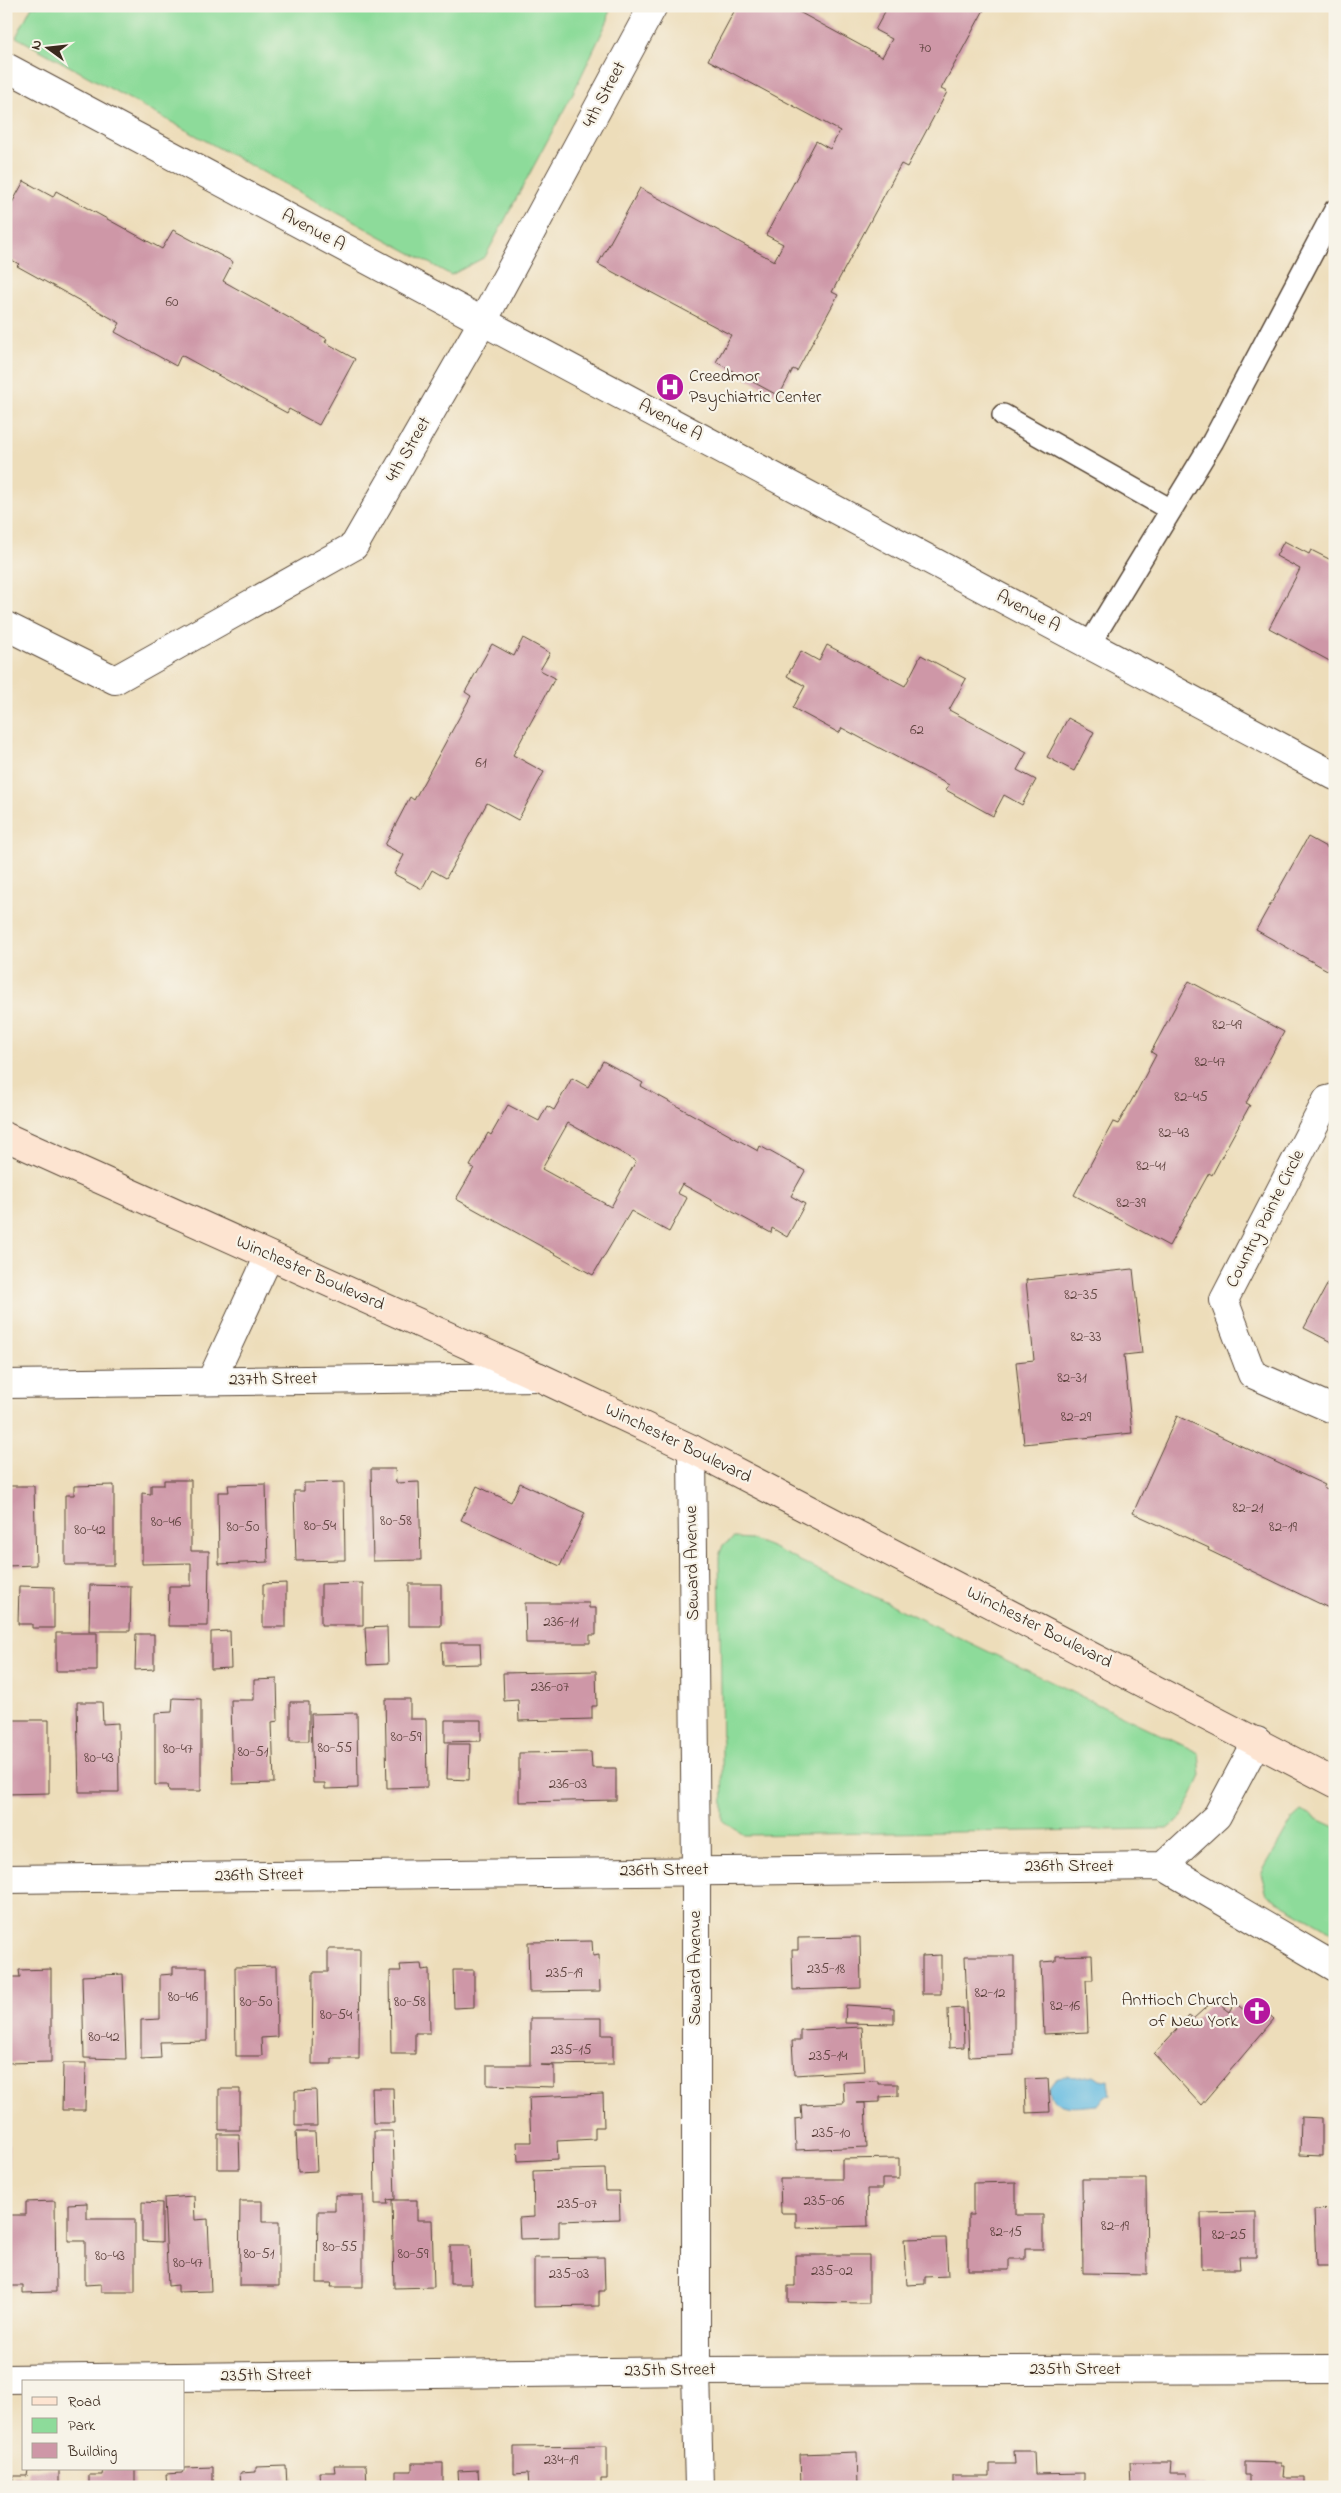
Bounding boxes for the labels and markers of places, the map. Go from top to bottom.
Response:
place label: Creedmor Psychiatric Center [689,364,822,411]
hospital icon: Creedmor Psychiatric Center [655,372,685,402]
place label: Anttioch Church of New York [1122,1988,1238,2035]
church icon: Anttioch Church of New York [1242,1996,1272,2026]

